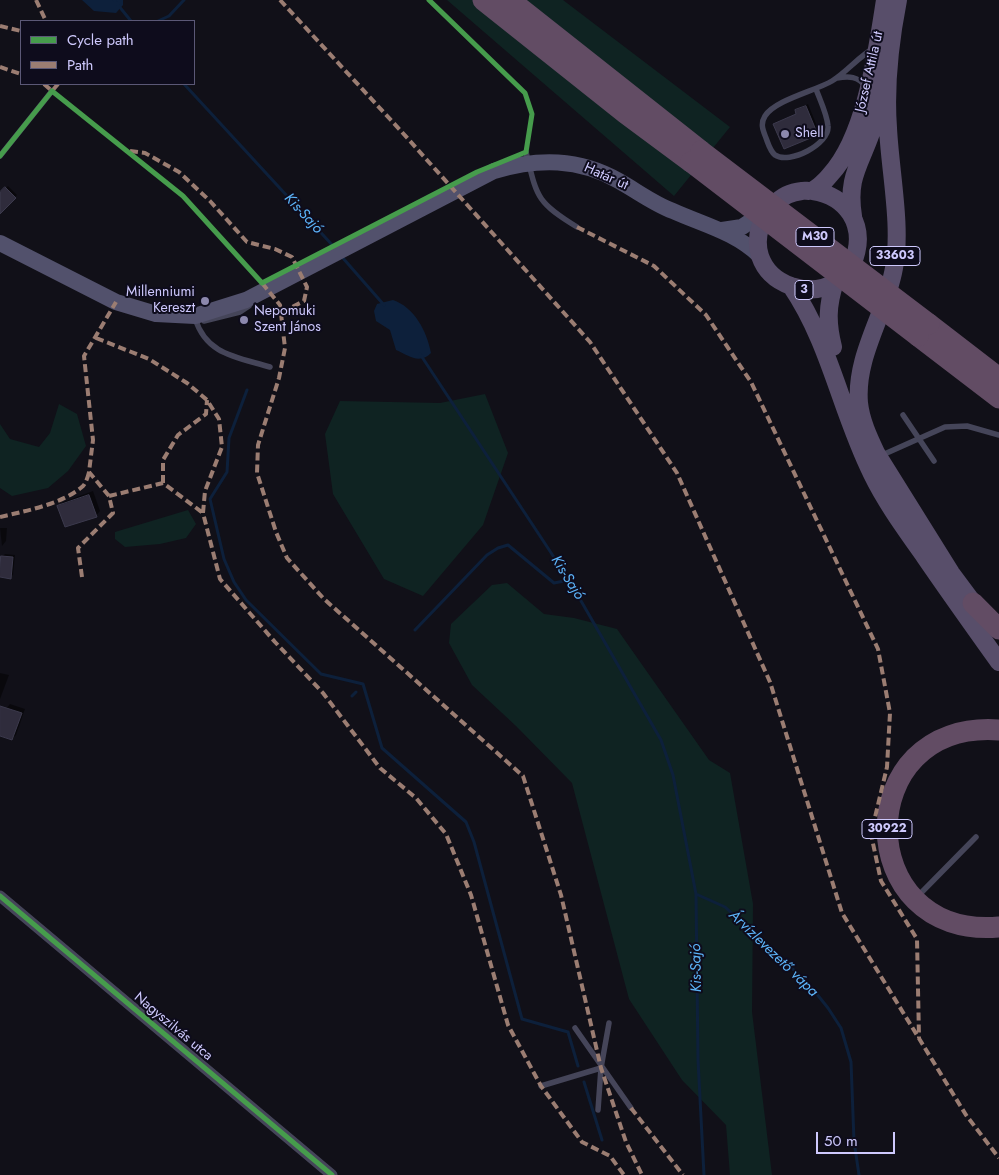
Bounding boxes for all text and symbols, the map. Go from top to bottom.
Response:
legend [20,20,195,85]
text: Cycle path [67,29,134,51]
street label: József Attila út [853,30,887,114]
text: Path [67,54,93,76]
place label: Shell [795,126,824,142]
marker: Shell [779,128,791,140]
street label: Határ út [581,160,631,194]
water label: Kis-Sajó [280,190,326,238]
road number: M30 [796,228,834,246]
road number: 33603 [870,247,920,266]
road number: 3 [795,280,813,300]
place label: Millenniumi Kereszt [126,285,195,318]
marker: Millenniumi Kereszt [199,295,211,307]
place label: Nepomuki Szent János [254,304,321,336]
marker: Nepomuki Szent János [238,314,250,326]
water label: Kis-Sajó [546,553,588,603]
road number: 30922 [862,820,912,839]
water label: Árvízlevezető vápa [725,907,821,1001]
water label: Kis-Sajó [688,943,706,993]
street label: Nagyszilvás utca [130,989,216,1065]
scale bar [819,1122,898,1154]
text: 50 m [824,1130,858,1152]

